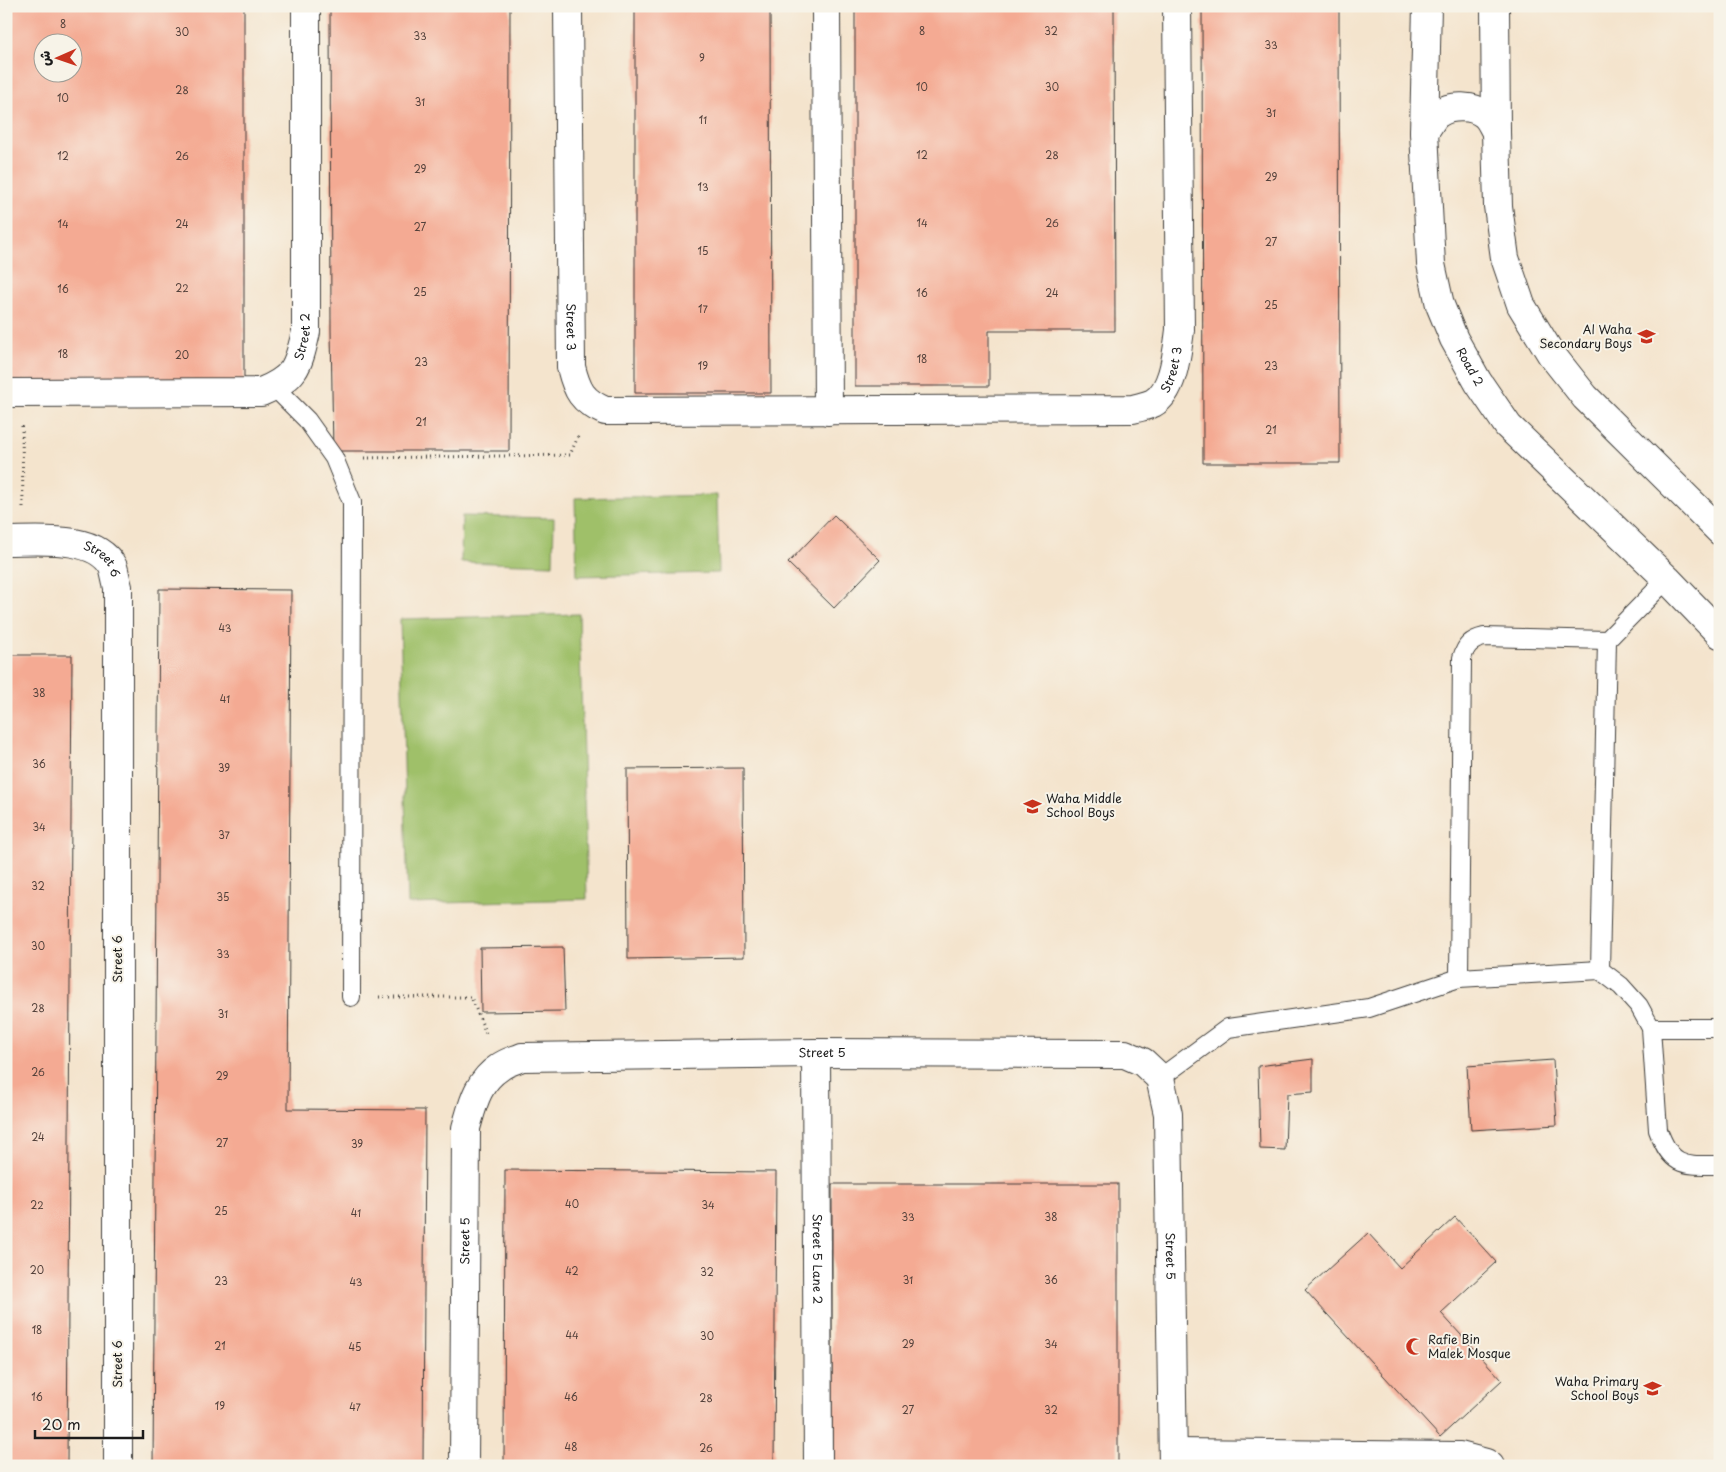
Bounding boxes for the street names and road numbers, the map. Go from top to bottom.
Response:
street label: Street 3 [562,303,581,351]
street label: Street 2 [289,313,314,362]
street label: Road 2 [1452,344,1489,389]
street label: Street 3 [1156,345,1186,396]
street label: Street 6 [81,536,125,579]
street label: Street 6 [108,935,126,983]
street label: Street 5 [798,1043,846,1061]
street label: Street 5 Lane 2 [809,1214,827,1304]
street label: Street 5 [455,1217,473,1265]
street label: Street 5 [1162,1232,1180,1280]
street label: Street 6 [108,1340,126,1388]

